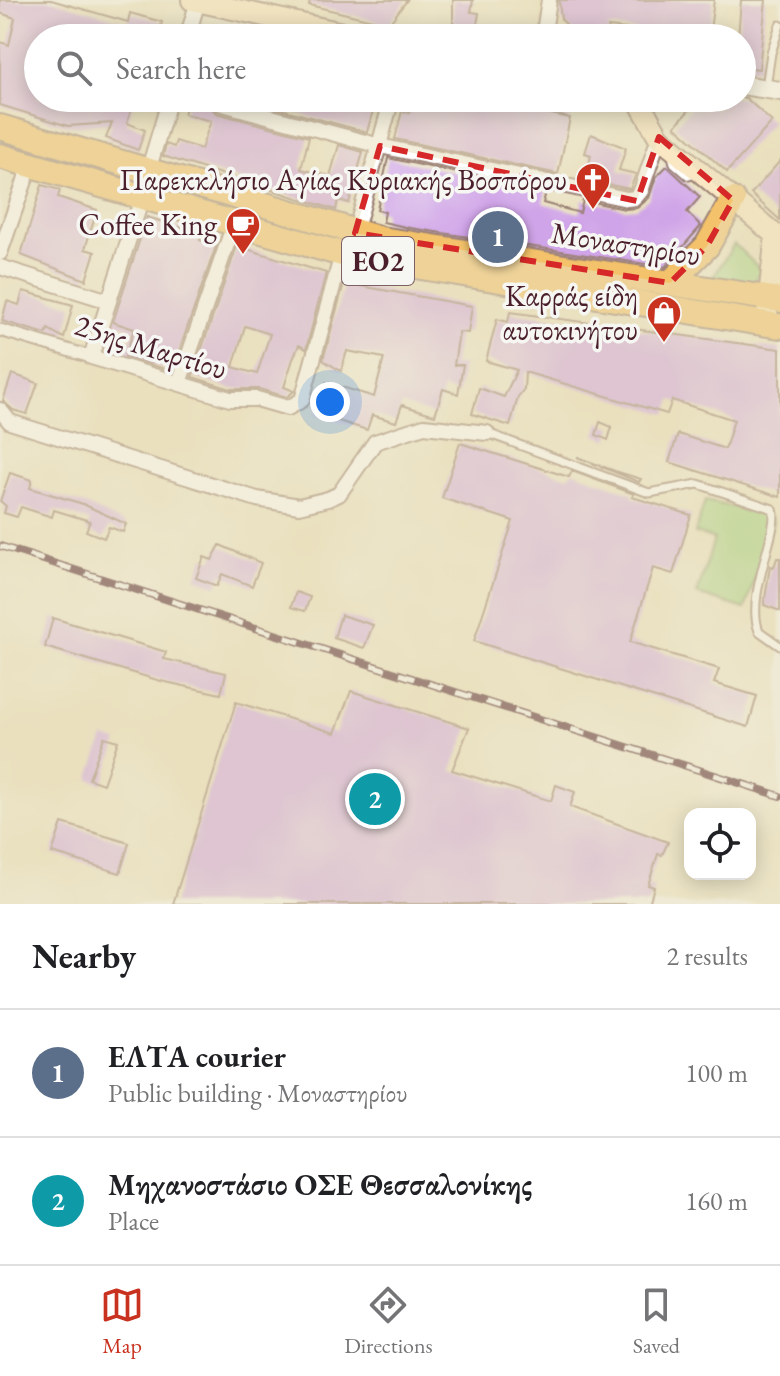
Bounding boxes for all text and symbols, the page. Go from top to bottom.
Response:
search box [24,24,756,112]
icon: search [52,46,96,90]
text: Search here [116,49,246,88]
place label: Παρεκκλήσιο Αγίας Κυριακής Βοσπόρου [119,160,567,199]
church icon: Παρεκκλήσιο Αγίας Κυριακής Βοσπόρου [574,161,612,211]
place label: Coffee King [79,205,218,244]
cafe icon: Coffee King [224,206,262,256]
pin: 1 [472,207,524,267]
street label: Μοναστηρίου [549,213,703,275]
road number: ΕΟ2 [342,237,414,285]
place label: Καρράς είδη αυτοκινήτου [503,276,638,349]
shop icon: Καρράς είδη αυτοκινήτου [645,294,683,344]
street label: 25ης Μαρτίου [70,305,232,388]
your location [310,382,350,422]
pin: 2 [349,769,401,829]
map controls [684,808,756,880]
button: locate [684,808,756,880]
text: Nearby [32,934,136,978]
text: 2 results [667,939,748,973]
text: ΕΛΤΑ courier [108,1037,286,1076]
text: 1 [51,1056,65,1090]
text: 100 m [685,1056,748,1090]
text: Public building · Μοναστηρίου [108,1076,407,1110]
text: Μηχανοστάσιο ΟΣΕ Θεσσαλονίκης [108,1165,532,1204]
text: 2 [51,1184,65,1218]
text: 160 m [685,1184,748,1218]
text: Place [108,1204,159,1238]
tab: Map [100,1283,144,1360]
tab: Directions [344,1283,433,1360]
tab: Saved [633,1283,680,1360]

